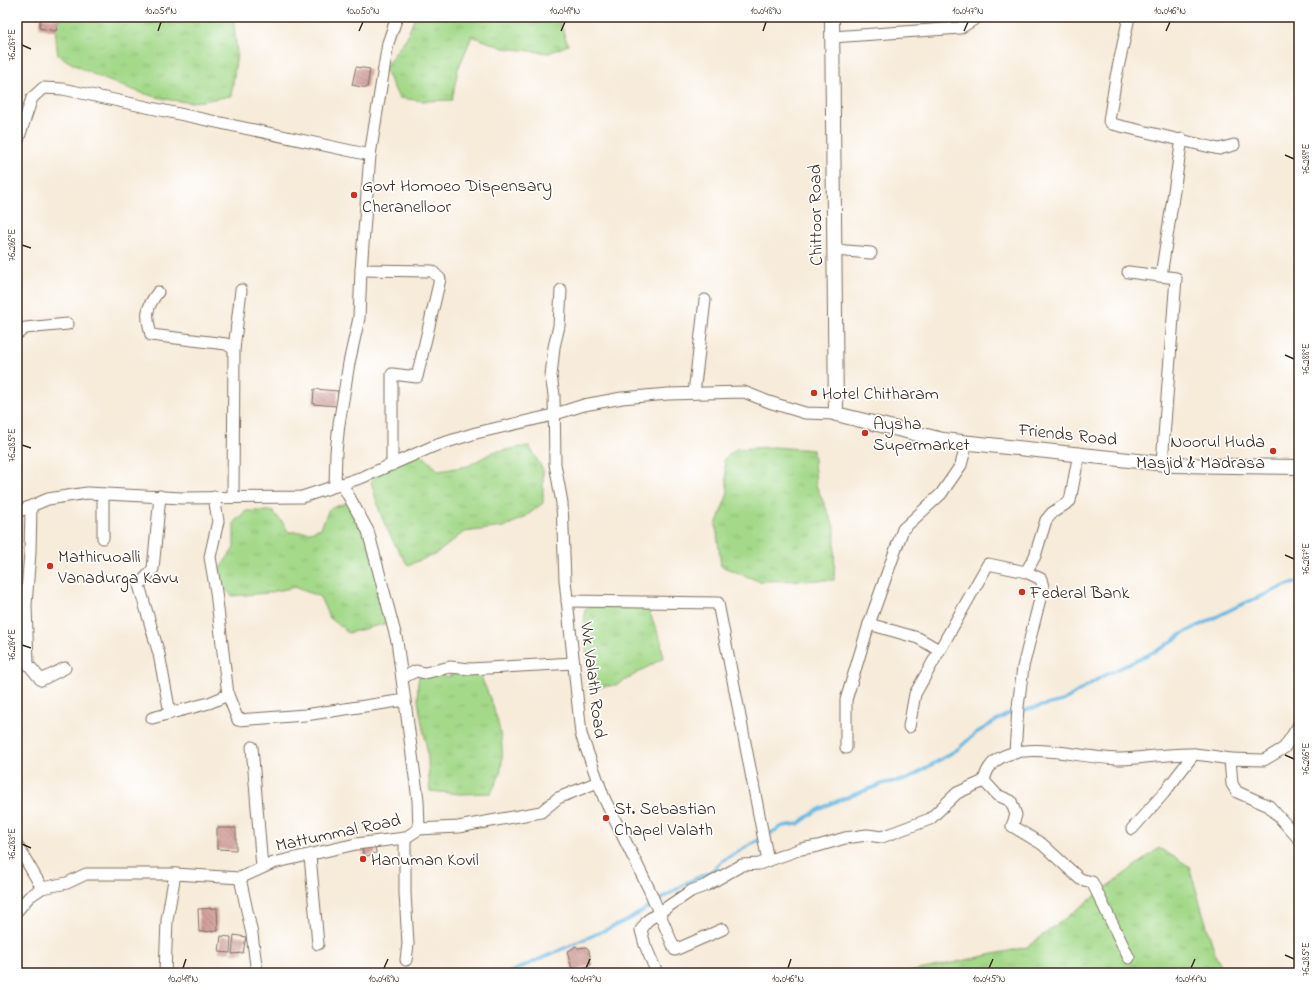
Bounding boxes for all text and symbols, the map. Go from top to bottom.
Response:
text: 10.051°N [145,4,177,19]
text: 10.050°N [346,4,380,19]
text: 10.049°N [550,4,580,19]
text: 10.048°N [750,4,782,19]
text: 10.047°N [952,4,984,19]
text: 10.046°N [1154,4,1186,19]
text: 76.287°E [5,29,20,61]
text: 76.289°E [1299,143,1314,175]
street label: Chittoor Road [803,164,831,266]
place label: Govt Homoeo Dispensary Cheranelloor [362,174,552,221]
marker: Govt Homoeo Dispensary Cheranelloor [349,190,359,200]
text: 76.286°E [5,229,20,261]
text: 76.288°E [1299,343,1314,375]
place label: Hotel Chitharam [822,382,939,408]
marker: Hotel Chitharam [809,388,819,398]
place label: Aysha Supermarket [873,412,970,459]
street label: Friends Road [1016,418,1118,454]
text: 76.285°E [5,428,20,462]
marker: Aysha Supermarket [860,428,870,438]
place label: Noorul Huda Masjid & Madrasa [1136,430,1265,477]
marker: Noorul Huda Masjid & Madrasa [1268,446,1278,456]
text: 76.287°E [1299,543,1314,575]
place label: Mathiruoalli Vanadurga Kavu [57,545,179,593]
marker: Mathiruoalli Vanadurga Kavu [45,561,55,571]
place label: Federal Bank [1029,581,1129,607]
marker: Federal Bank [1017,587,1027,597]
street label: Vvk Valath Road [572,620,612,740]
text: 76.284°E [5,629,20,661]
text: 76.286°E [1299,743,1314,775]
place label: St. Sebastian Chapel Valath [614,797,716,844]
street label: Mattummal Road [273,808,403,860]
marker: St. Sebastian Chapel Valath [601,813,611,823]
text: 76.283°E [5,828,20,860]
place label: Hanuman Kovil [371,848,479,874]
marker: Hanuman Kovil [358,854,368,864]
text: 76.285°E [1299,942,1314,976]
text: 10.049°N [168,972,198,987]
text: 10.048°N [368,972,400,987]
text: 10.047°N [570,972,602,987]
text: 10.046°N [772,972,804,987]
text: 10.045°N [972,972,1006,987]
text: 10.044°N [1175,972,1207,987]

